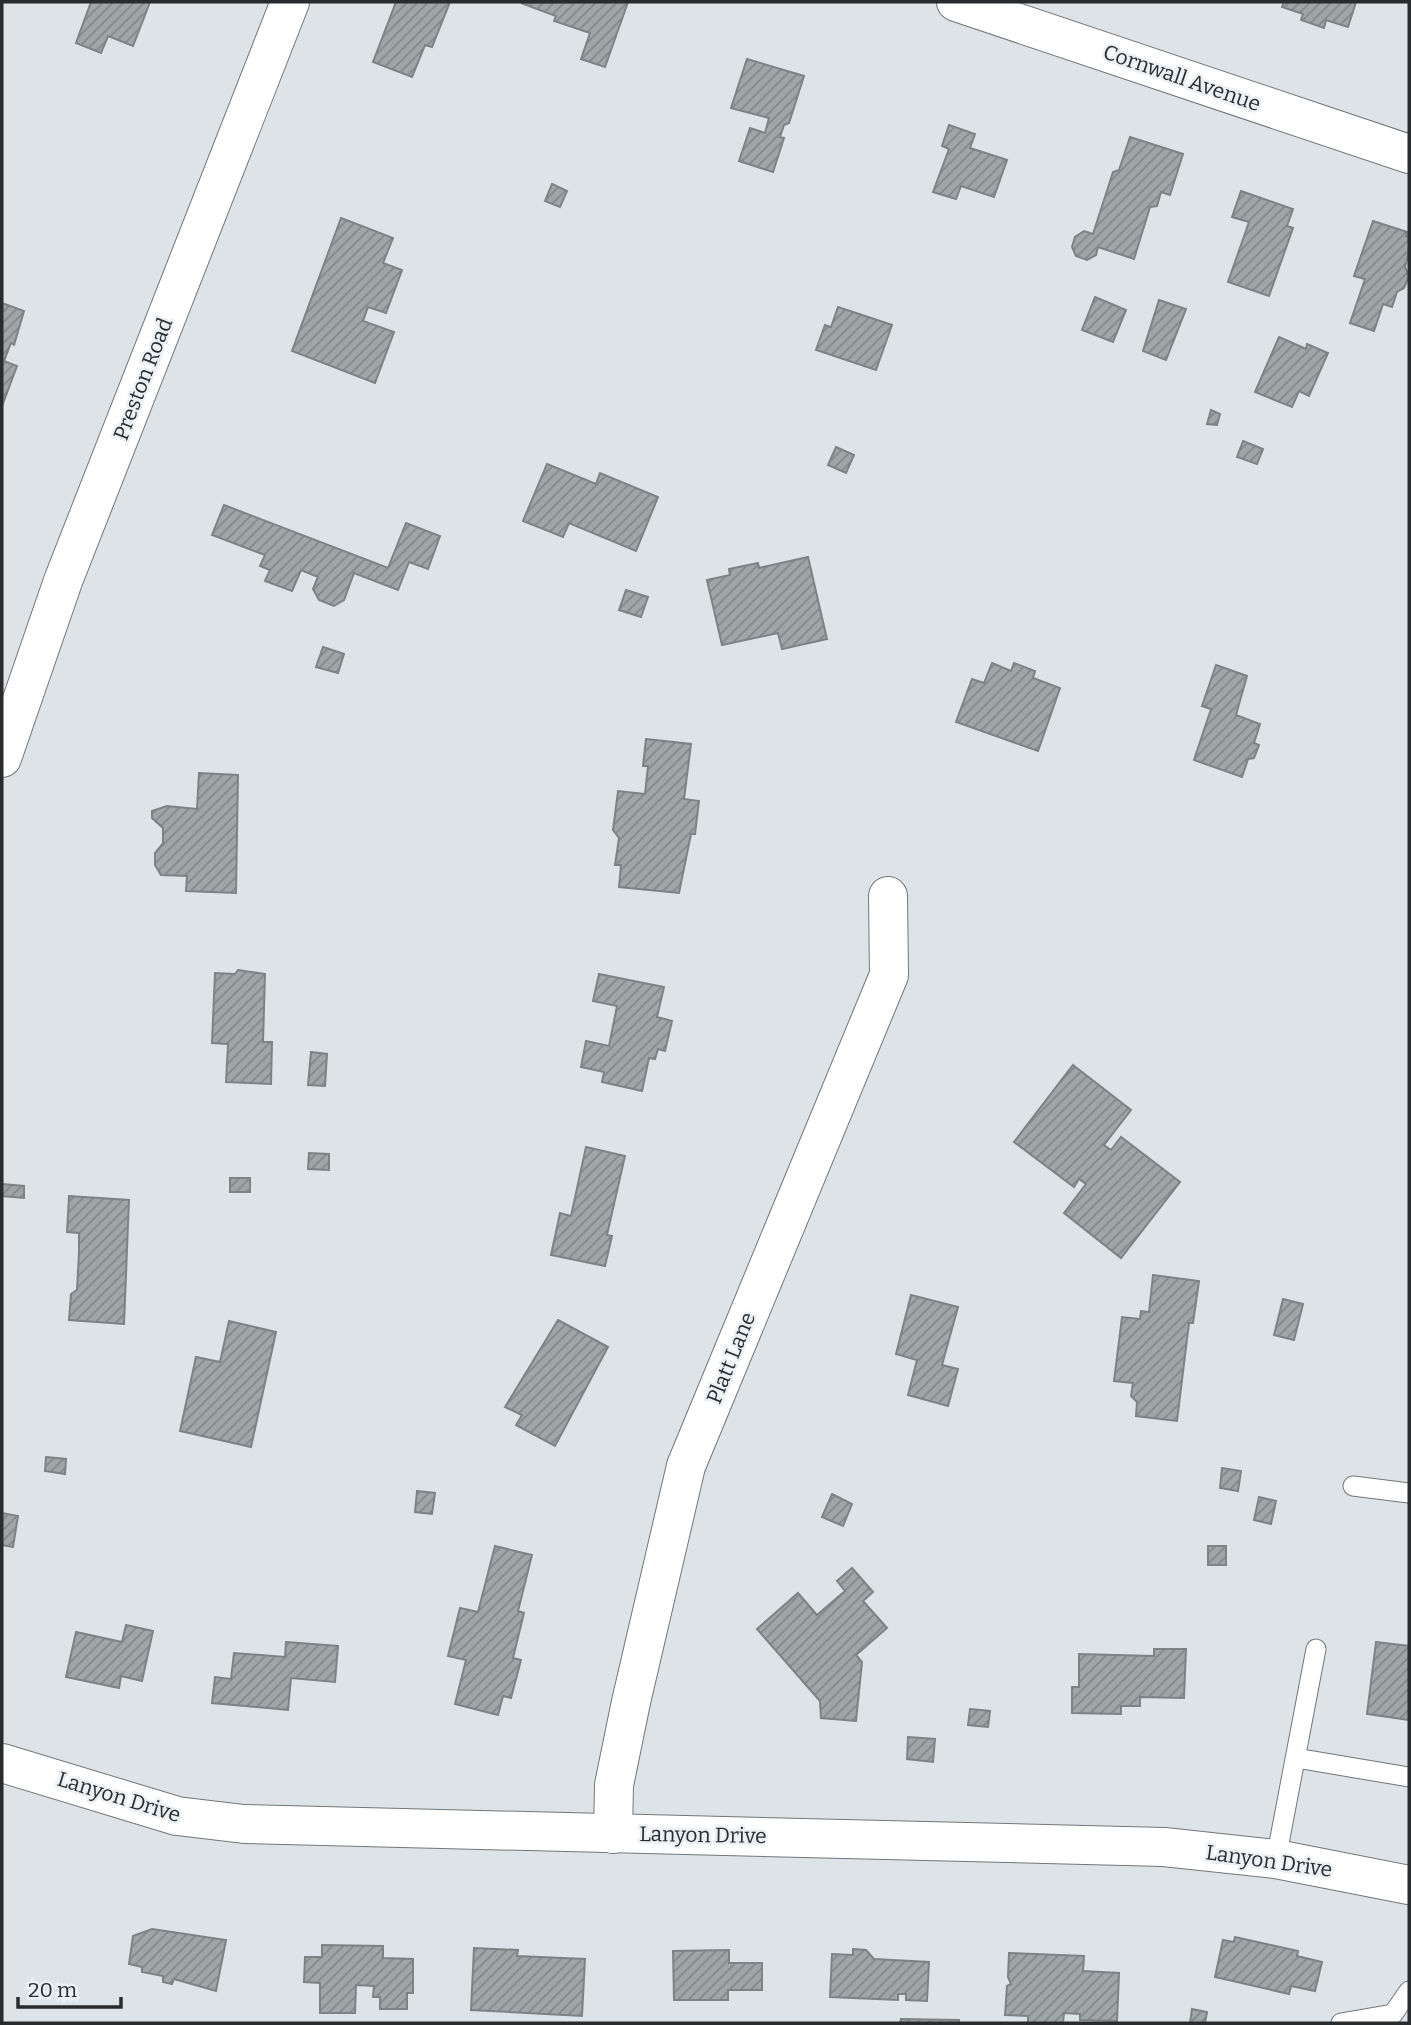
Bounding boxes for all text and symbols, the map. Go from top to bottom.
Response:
street label: Cornwall Avenue [1100,39,1264,117]
street label: Preston Road [108,314,178,444]
street label: Platt Lane [701,1308,761,1408]
street label: Lanyon Drive [54,1766,184,1828]
street label: Lanyon Drive [639,1821,767,1849]
street label: Lanyon Drive [1204,1839,1334,1883]
scale bar [18,1966,121,2010]
text: 20 m [28,1977,77,2003]

